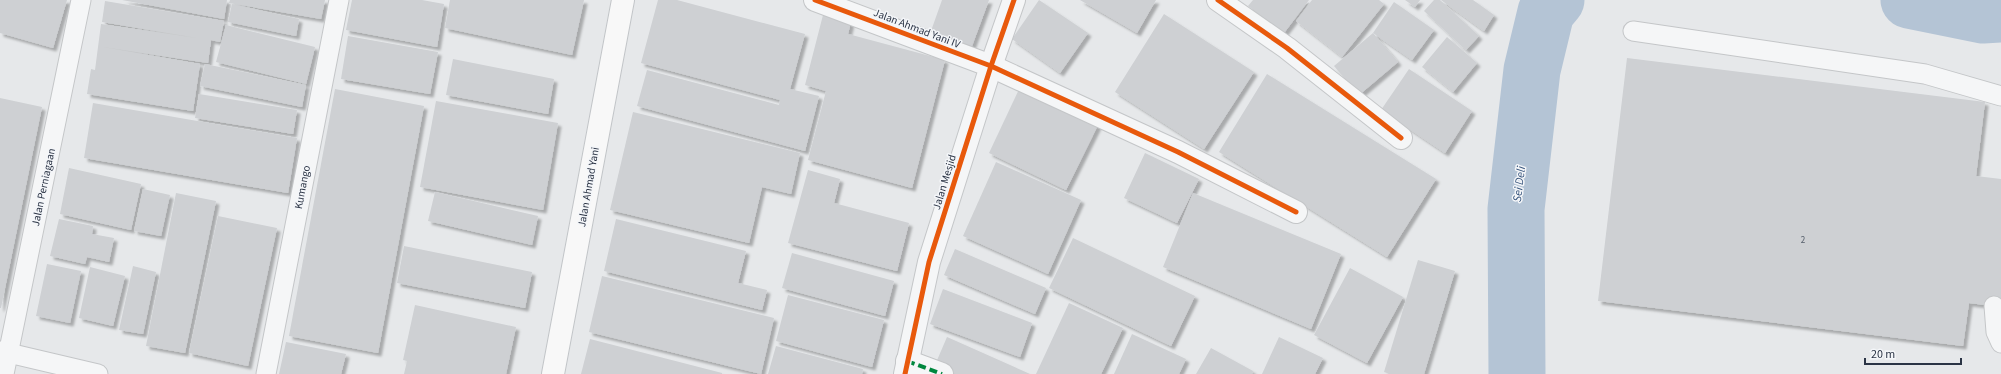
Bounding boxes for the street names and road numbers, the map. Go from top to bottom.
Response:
street label: Jalan Ahmad Yani IV [871,5,963,52]
street label: Jalan Ahmad Yani [574,146,603,228]
street label: Jalan Perniagaan [28,147,59,227]
street label: Jalan Mesjid [929,153,960,212]
street label: Kumango [291,164,314,210]

